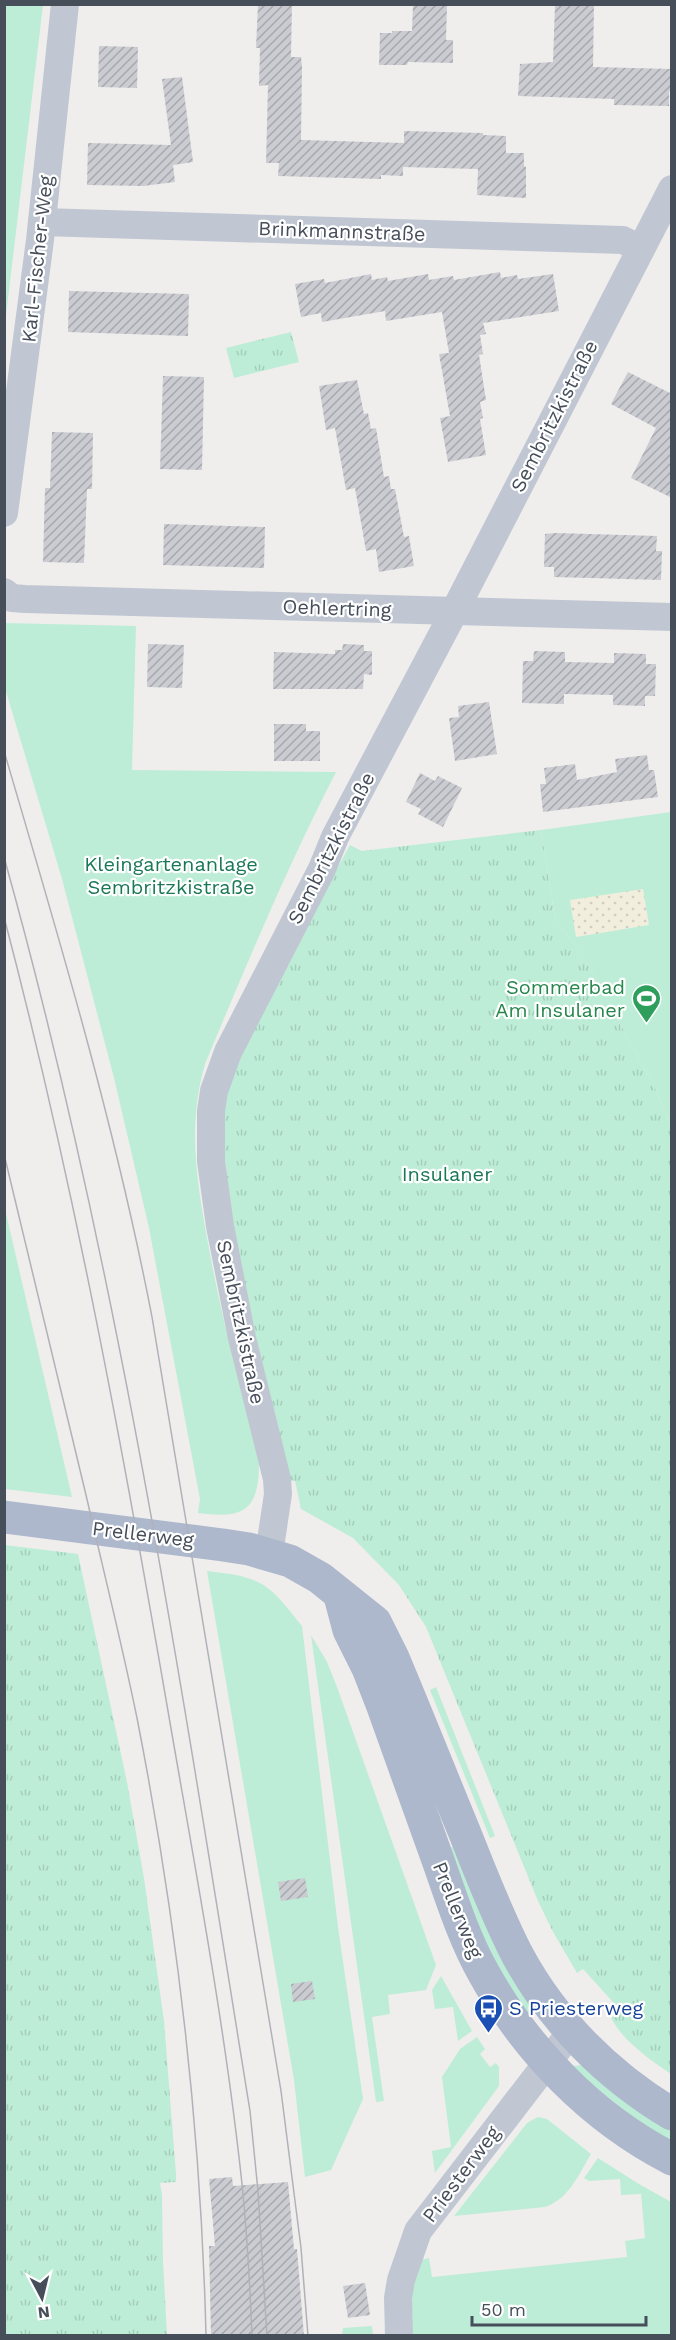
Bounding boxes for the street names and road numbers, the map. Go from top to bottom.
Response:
street label: Karl-Fischer-Weg [16,174,58,344]
street label: Brinkmannstraße [258,216,426,246]
street label: Sembritzkistraße [505,336,603,496]
street label: Oehlertring [282,594,392,622]
street label: Sembritzkistraße [282,768,380,928]
street label: Sembritzkistraße [212,1238,270,1406]
street label: Prellerweg [91,1516,195,1552]
street label: Prellerweg [428,1858,488,1962]
street label: Priesterweg [417,2121,505,2227]

